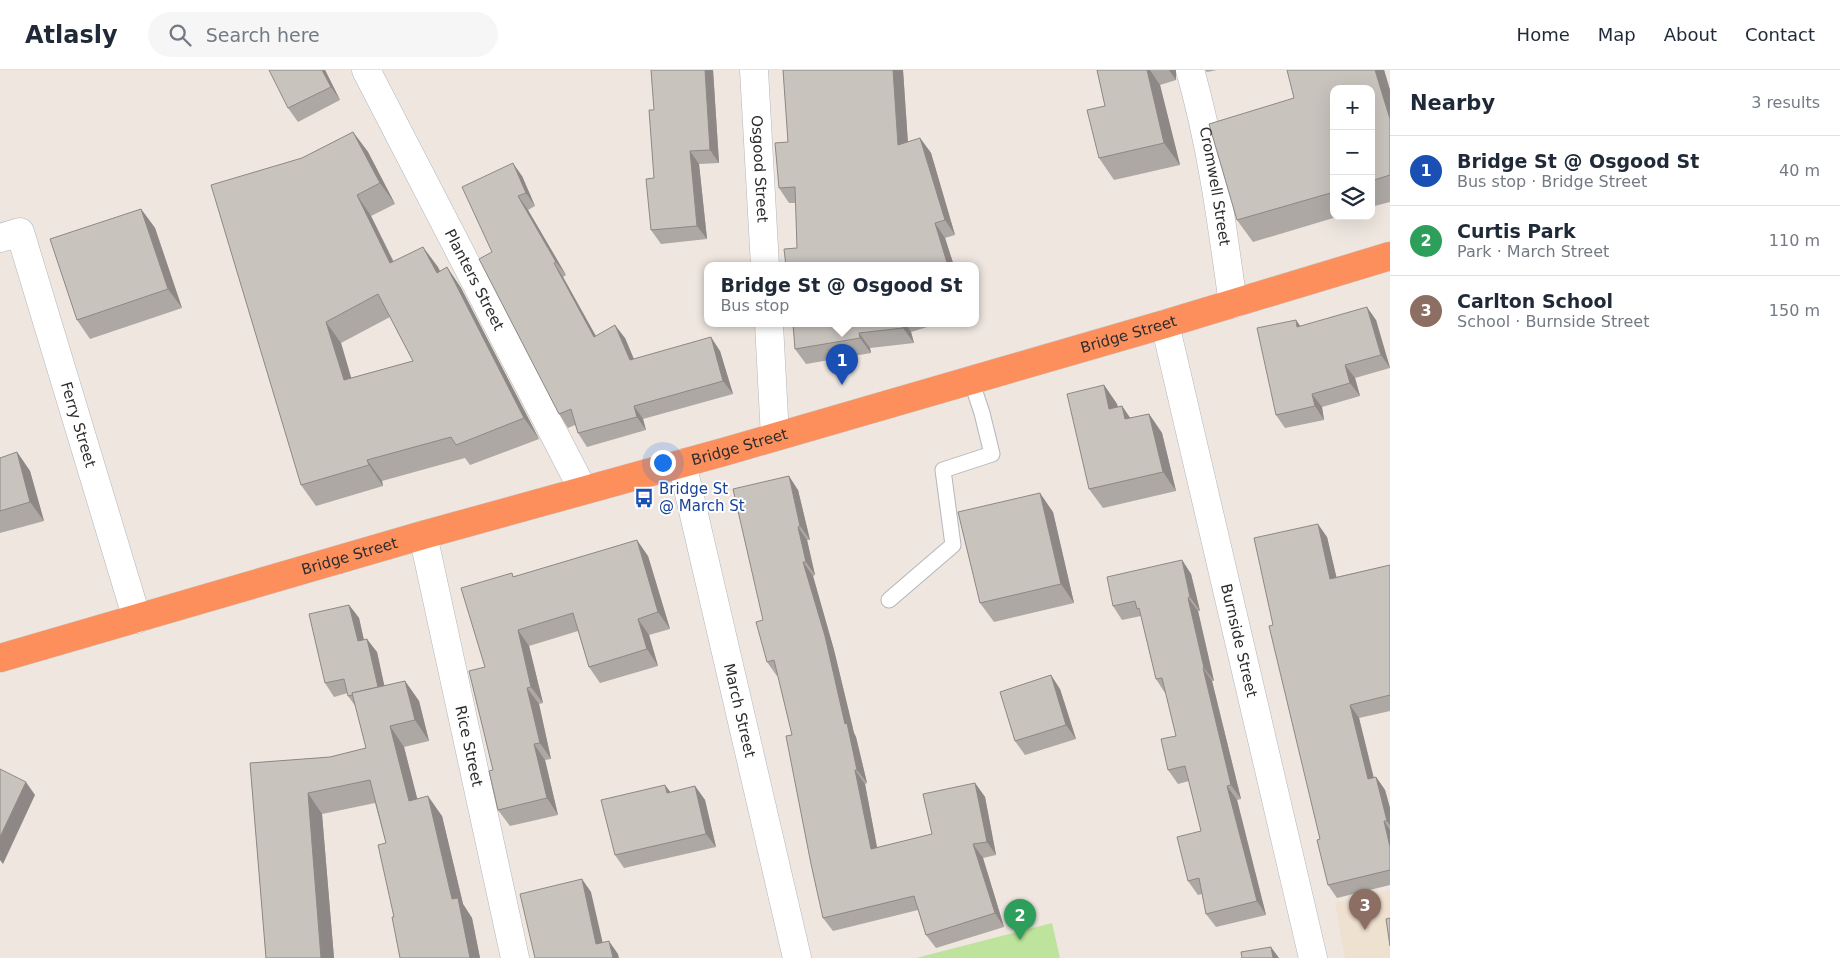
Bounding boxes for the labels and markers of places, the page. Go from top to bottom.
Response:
pin: 1 [826,344,858,385]
place label: Bridge St @ March St [659,480,745,515]
bus stop icon: Bridge St @ March St [633,487,655,509]
pin: 3 [1349,889,1381,930]
pin: 2 [1004,899,1036,940]

